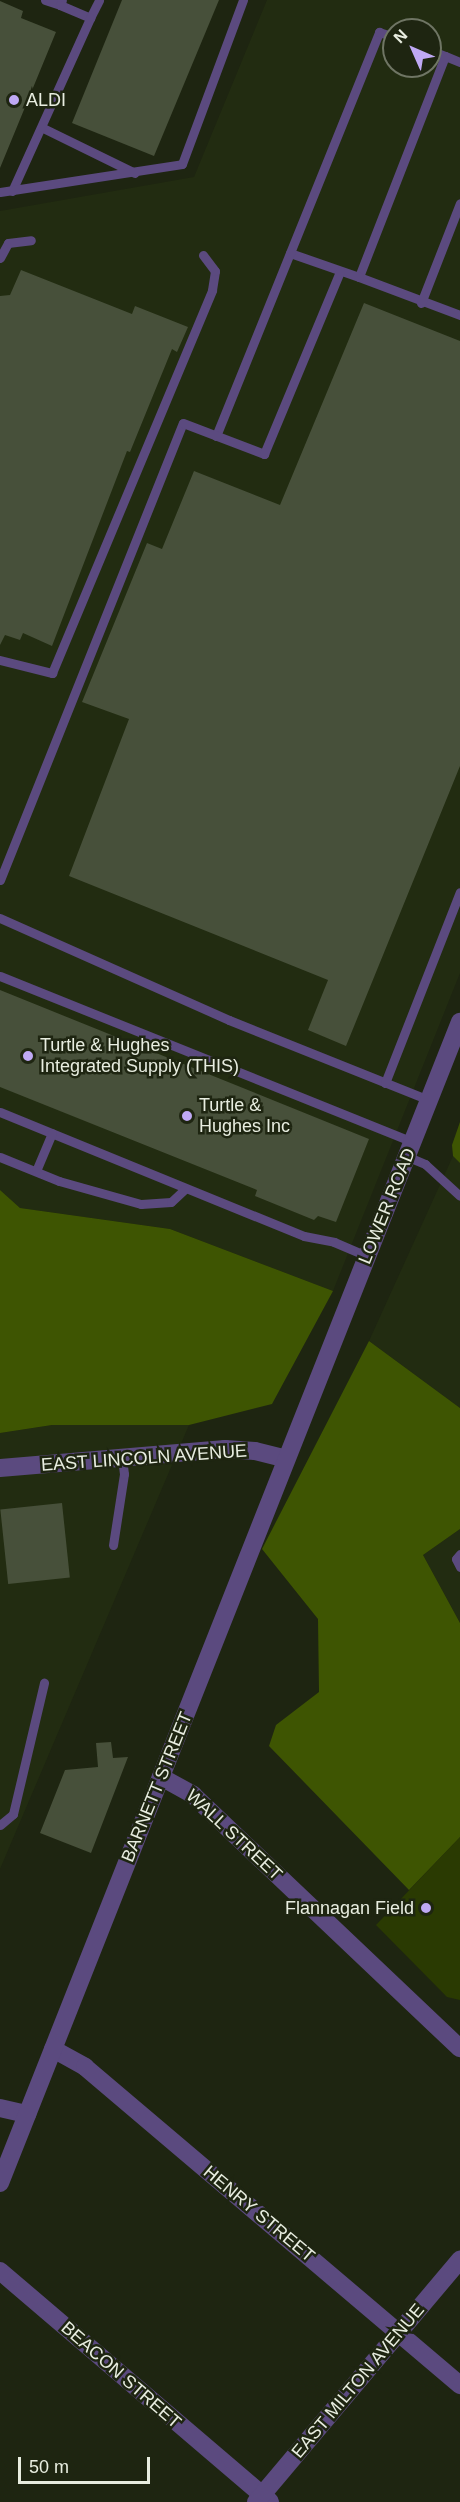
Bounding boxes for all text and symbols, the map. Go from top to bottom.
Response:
north arrow [382,18,442,78]
text: N [390,26,410,46]
place label: ALDI [26,89,66,111]
marker: ALDI [7,93,21,107]
place label: Turtle & Hughes Integrated Supply (THIS) [40,1035,239,1078]
marker: Turtle & Hughes Integrated Supply (THIS) [21,1049,35,1063]
place label: Turtle & Hughes Inc [199,1095,290,1138]
marker: Turtle & Hughes Inc [180,1109,194,1123]
street label: LOWER ROAD [354,1145,420,1267]
street label: EAST LINCOLN AVENUE [40,1440,248,1476]
street label: BARNETT STREET [117,1709,197,1865]
street label: WALL STREET [181,1785,287,1885]
place label: Flannagan Field [285,1897,414,1919]
marker: Flannagan Field [419,1901,433,1915]
street label: HENRY STREET [199,2161,319,2267]
street label: EAST MILTON AVENUE [287,2299,429,2463]
street label: BEACON STREET [57,2317,185,2433]
scale bar [21,2445,153,2483]
text: 50 m [29,2457,69,2477]

